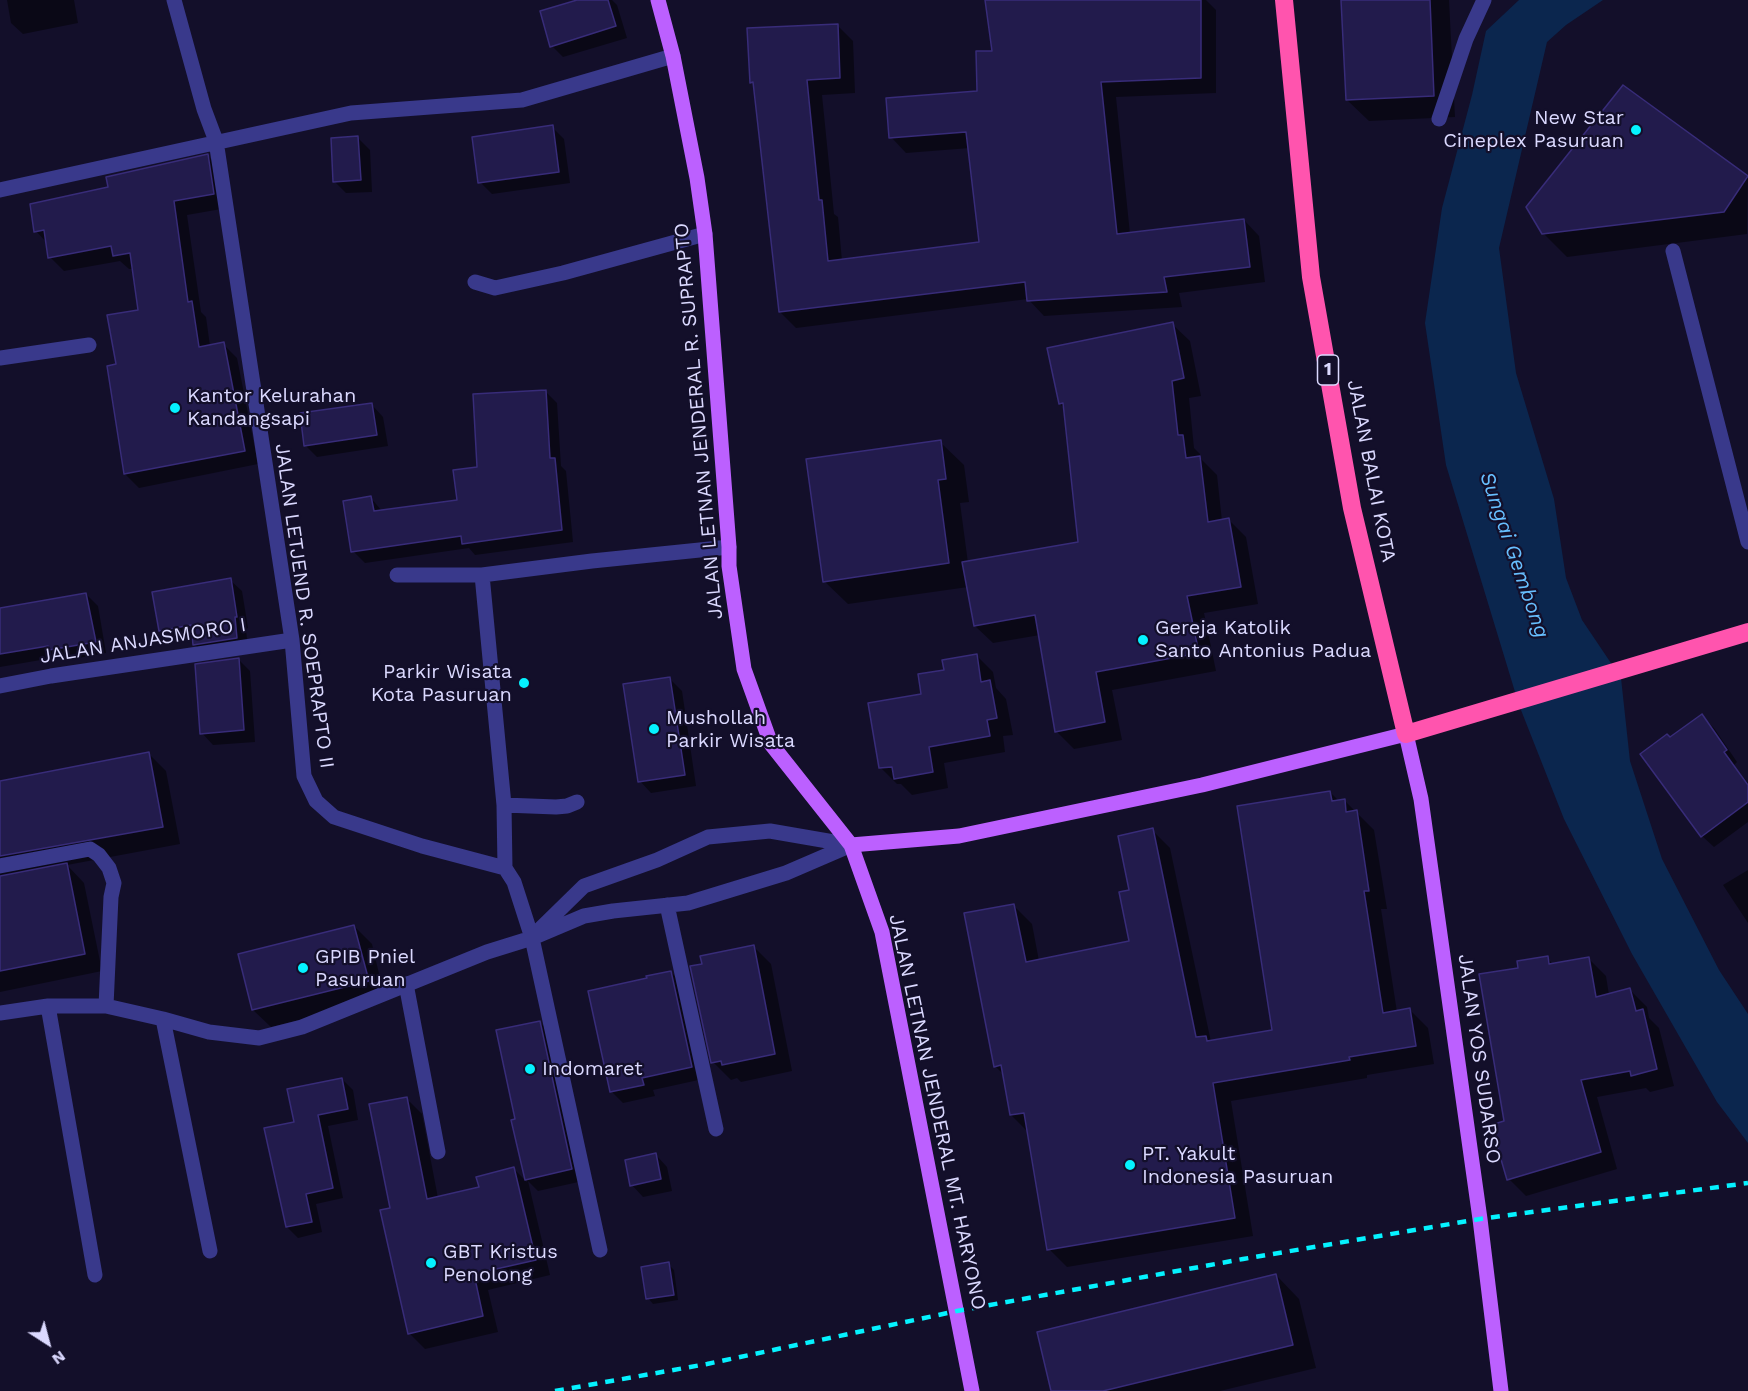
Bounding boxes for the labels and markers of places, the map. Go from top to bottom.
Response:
place label: New Star Cineplex Pasuruan [1443,106,1624,153]
marker: New Star Cineplex Pasuruan [1629,123,1643,137]
place label: Kantor Kelurahan Kandangsapi [187,384,356,431]
marker: Kantor Kelurahan Kandangsapi [168,401,182,415]
place label: Gereja Katolik Santo Antonius Padua [1155,616,1371,663]
marker: Gereja Katolik Santo Antonius Padua [1136,633,1150,647]
place label: Parkir Wisata Kota Pasuruan [371,660,512,707]
marker: Parkir Wisata Kota Pasuruan [517,676,531,690]
place label: Mushollah Parkir Wisata [666,706,795,753]
marker: Mushollah Parkir Wisata [647,722,661,736]
place label: GPIB Pniel Pasuruan [315,945,415,992]
marker: GPIB Pniel Pasuruan [296,961,310,975]
place label: Indomaret [542,1057,643,1081]
marker: Indomaret [523,1062,537,1076]
place label: PT. Yakult Indonesia Pasuruan [1142,1142,1333,1189]
marker: PT. Yakult Indonesia Pasuruan [1123,1158,1137,1172]
place label: GBT Kristus Penolong [443,1240,558,1287]
marker: GBT Kristus Penolong [424,1256,438,1270]

